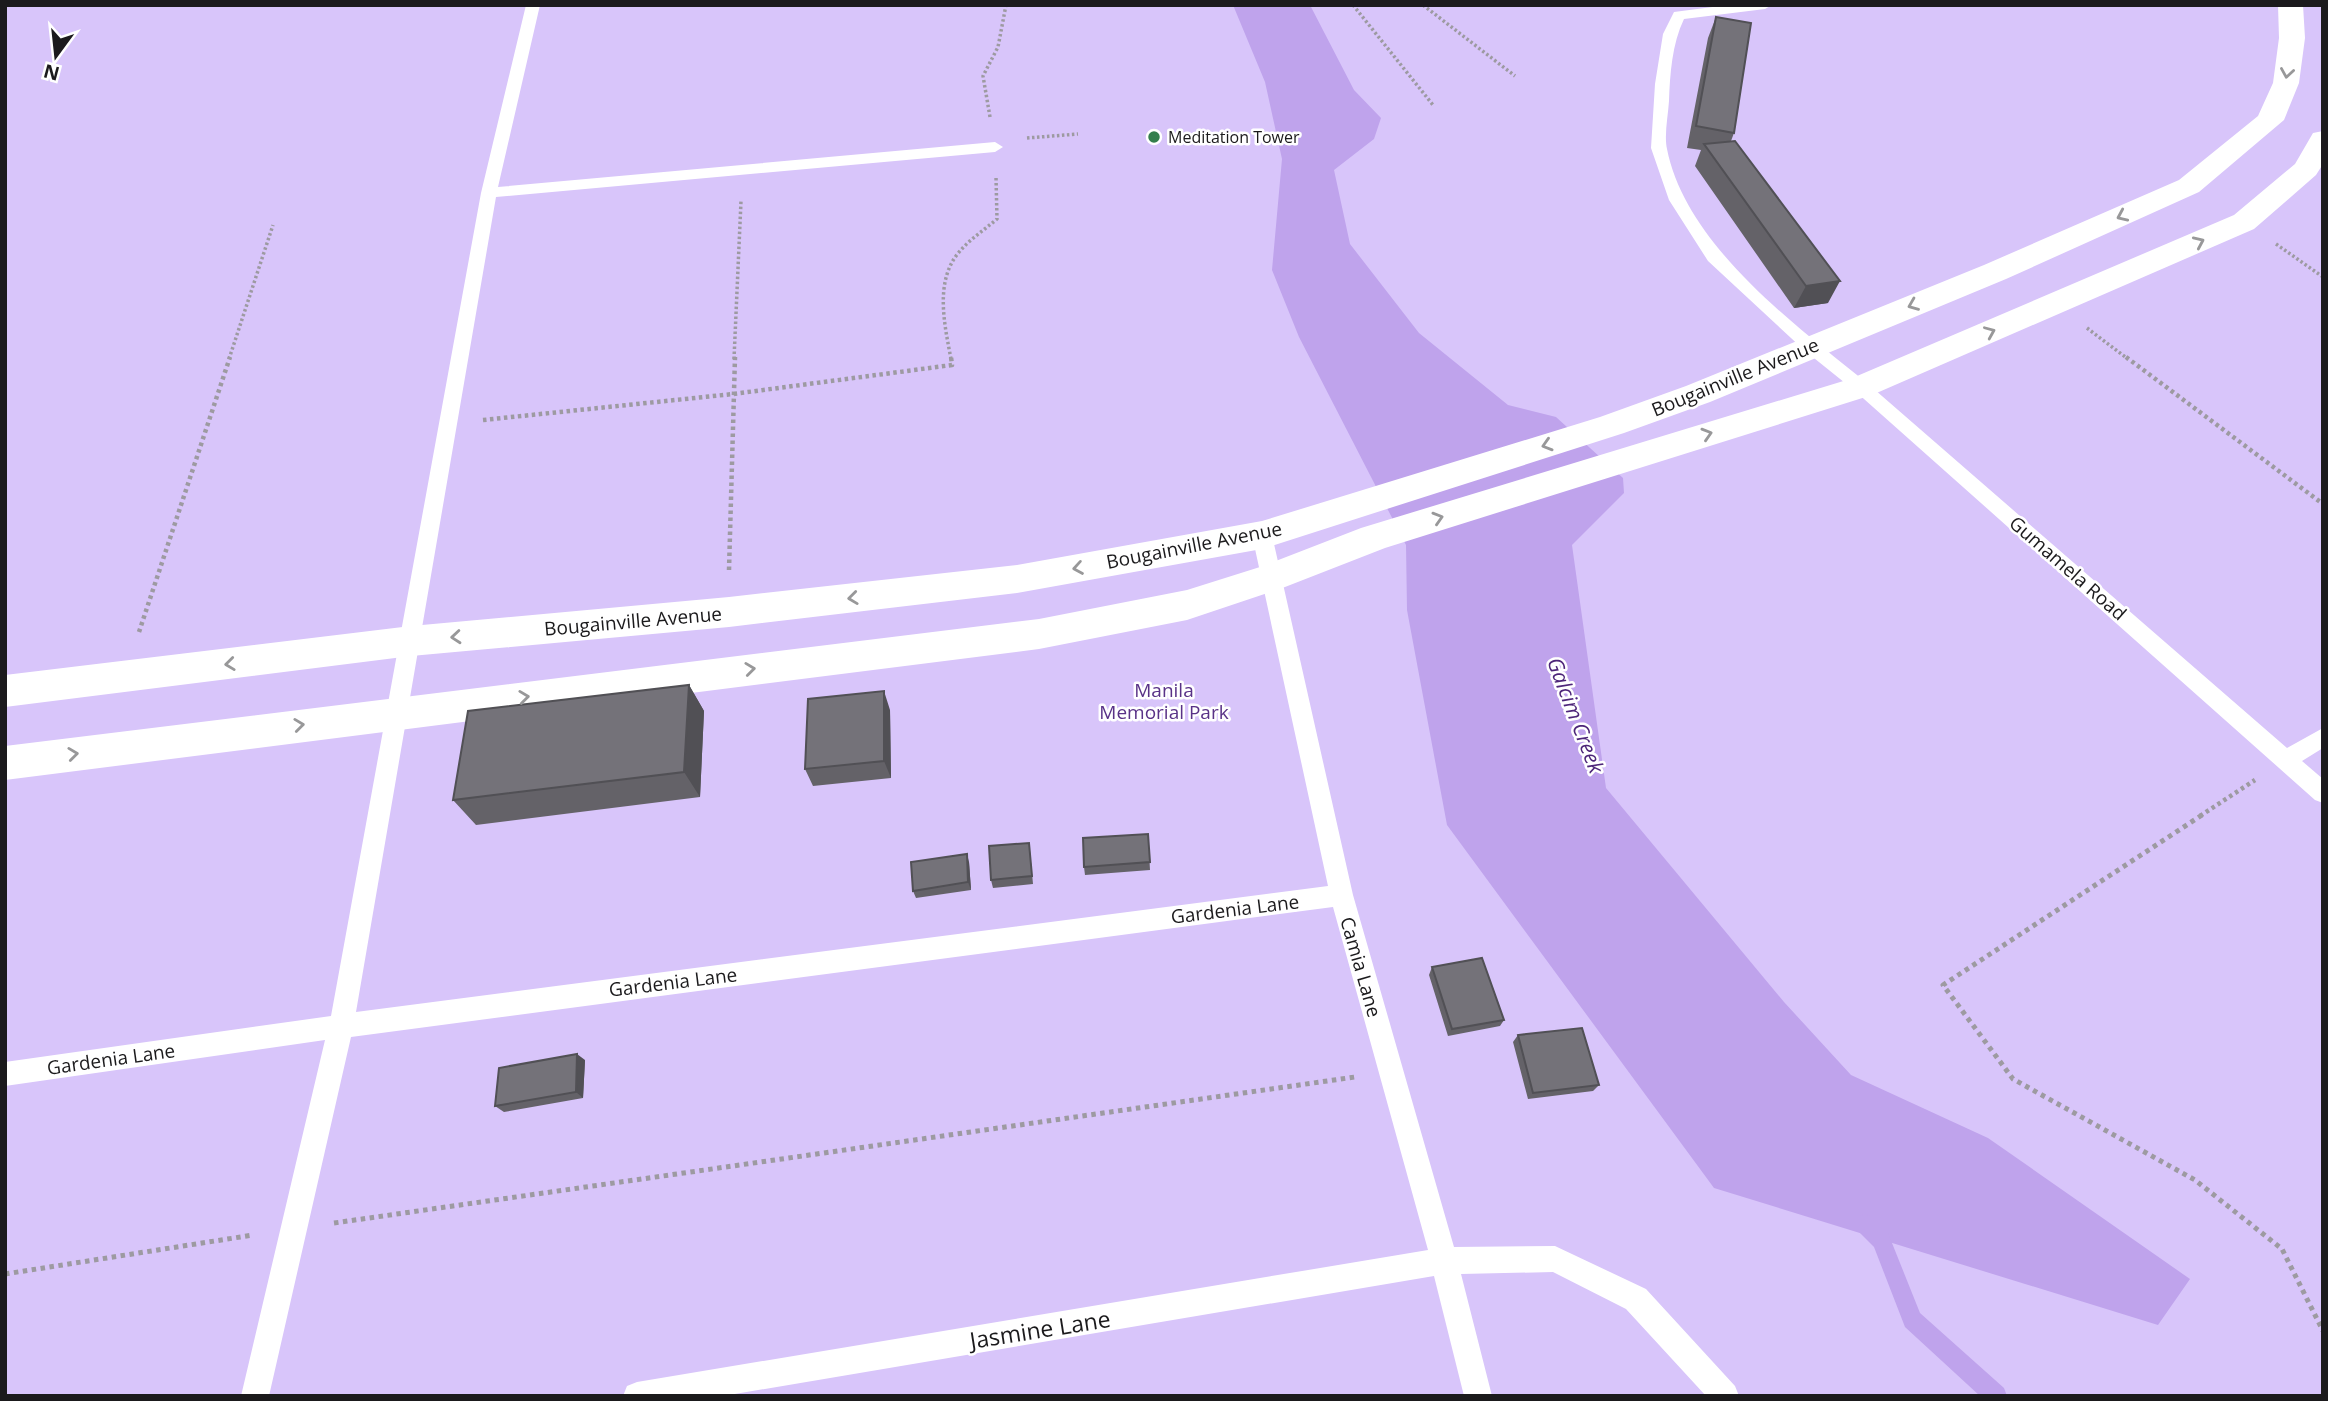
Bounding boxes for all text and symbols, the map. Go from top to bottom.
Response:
north arrow [21,21,91,91]
text: N [41,58,62,87]
one-way arrow [2280,67,2295,79]
place label: Meditation Tower [1168,126,1300,148]
marker: Meditation Tower [1146,129,1162,145]
one-way arrow [2117,207,2129,221]
one-way arrow [2191,236,2204,250]
one-way arrow [1908,297,1920,311]
one-way arrow [1983,327,1995,341]
street label: Bougainville Avenue [1647,332,1823,422]
one-way arrow [1701,428,1713,443]
one-way arrow [1542,437,1554,451]
street label: Gumamela Road [2004,510,2132,626]
one-way arrow [1431,512,1444,526]
street label: Bougainville Avenue [1104,515,1284,575]
one-way arrow [1072,560,1084,575]
one-way arrow [847,590,858,605]
street label: Bougainville Avenue [543,600,723,642]
one-way arrow [450,629,461,644]
water label: Galcim Creek [1541,653,1611,778]
one-way arrow [224,656,236,671]
one-way arrow [744,662,756,677]
park label: Manila Memorial Park [1099,677,1229,725]
one-way arrow [518,690,530,705]
one-way arrow [293,718,304,733]
one-way arrow [67,747,79,762]
street label: Gardenia Lane [1169,888,1301,930]
street label: Camia Lane [1334,914,1388,1020]
street label: Gardenia Lane [607,961,739,1003]
street label: Gardenia Lane [45,1037,177,1081]
street label: Jasmine Lane [965,1302,1113,1356]

